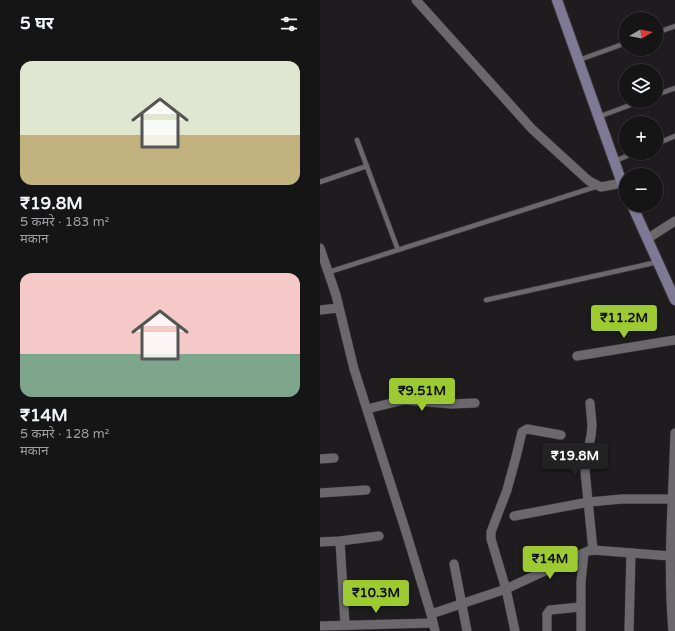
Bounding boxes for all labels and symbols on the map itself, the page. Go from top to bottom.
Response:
north arrow [619,12,663,56]
pin: ₹11.2M [591,305,657,339]
pin: ₹9.51M [389,378,455,412]
pin: ₹19.8M [542,443,608,477]
pin: ₹14M [526,546,574,580]
pin: ₹10.3M [343,580,409,614]

